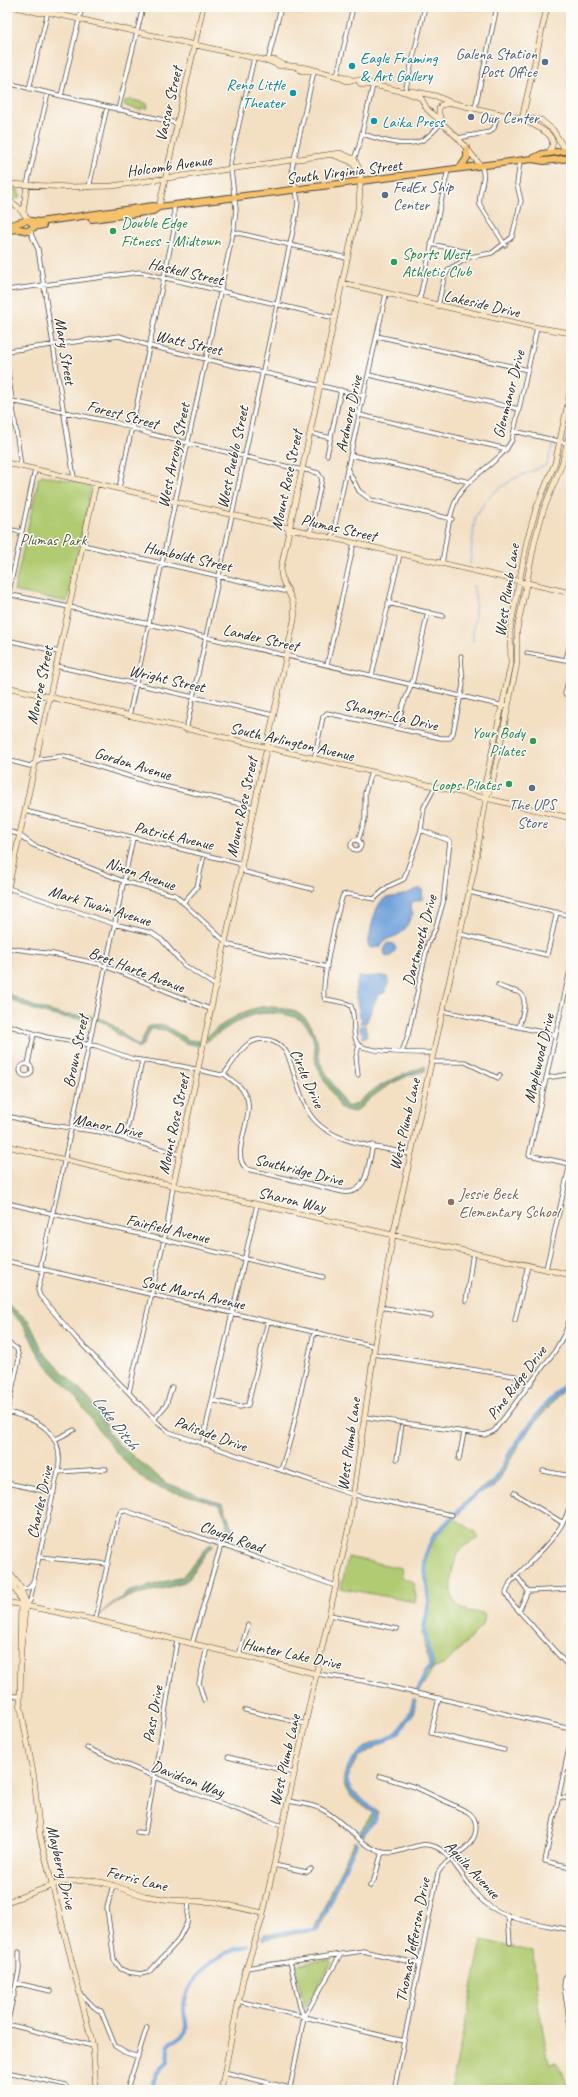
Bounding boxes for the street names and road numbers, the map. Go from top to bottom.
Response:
street label: Vassar Street [151,62,188,143]
street label: Holcomb Avenue [126,150,215,182]
street label: South Virginia Street [285,155,405,189]
street label: Haskell Street [146,254,227,291]
street label: Lakeside Drive [442,286,523,323]
street label: Mary Street [50,316,80,388]
street label: Watt Street [154,326,226,361]
street label: Glenmanor Drive [488,347,530,440]
street label: Ardmore Drive [331,372,367,454]
street label: Forest Street [85,396,163,435]
street label: West Arroyo Street [153,400,195,509]
street label: West Pueblo Street [212,403,254,510]
street label: Mount Rose Street [267,426,308,532]
street label: Plumas Street [299,510,381,547]
street label: Humboldt Street [142,537,235,577]
street label: West Plumb Lane [490,541,524,638]
street label: Lander Street [221,620,303,657]
street label: Monroe Street [22,643,58,726]
street label: Wright Street [127,661,208,698]
street label: Shangri-La Drive [342,694,441,736]
street label: South Arlington Avenue [228,718,357,766]
street label: Gordon Avenue [92,743,175,786]
street label: Mount Rose Street [222,753,263,859]
street label: Patrick Avenue [132,817,217,855]
street label: Nixon Avenue [103,853,180,896]
street label: Mark Twain Avenue [46,881,155,932]
street label: Dartmouth Drive [398,891,442,988]
street label: Bret Harte Avenue [86,943,189,998]
street label: Brown Street [59,1010,94,1089]
street label: Maplewood Drive [519,1010,559,1105]
street label: Circle Drive [285,1046,330,1113]
street label: Mount Rose Street [154,1070,195,1176]
street label: West Plumb Lane [385,1075,426,1172]
street label: Manor Drive [72,1109,146,1143]
street label: Southridge Drive [253,1149,347,1191]
street label: Sharon Way [256,1183,329,1218]
street label: Fairfield Avenue [124,1210,213,1249]
street label: Sout Marsh Avenue [139,1271,248,1315]
street label: Pine Ridge Drive [483,1340,552,1424]
street label: West Plumb Lane [333,1395,366,1492]
street label: Palisade Drive [172,1412,251,1457]
street label: Charles Drive [23,1462,58,1540]
street label: Clough Road [197,1516,269,1559]
street label: Hunter Lake Drive [241,1634,344,1674]
street label: Pass Drive [138,1683,168,1744]
street label: West Plumb Lane [265,1711,306,1808]
street label: Davidson Way [148,1756,228,1803]
street label: Mayberry Drive [42,1823,81,1913]
street label: Aquila Avenue [440,1836,506,1904]
street label: Ferris Lane [104,1862,171,1897]
street label: Thomas Jefferson Drive [391,1875,435,2004]

